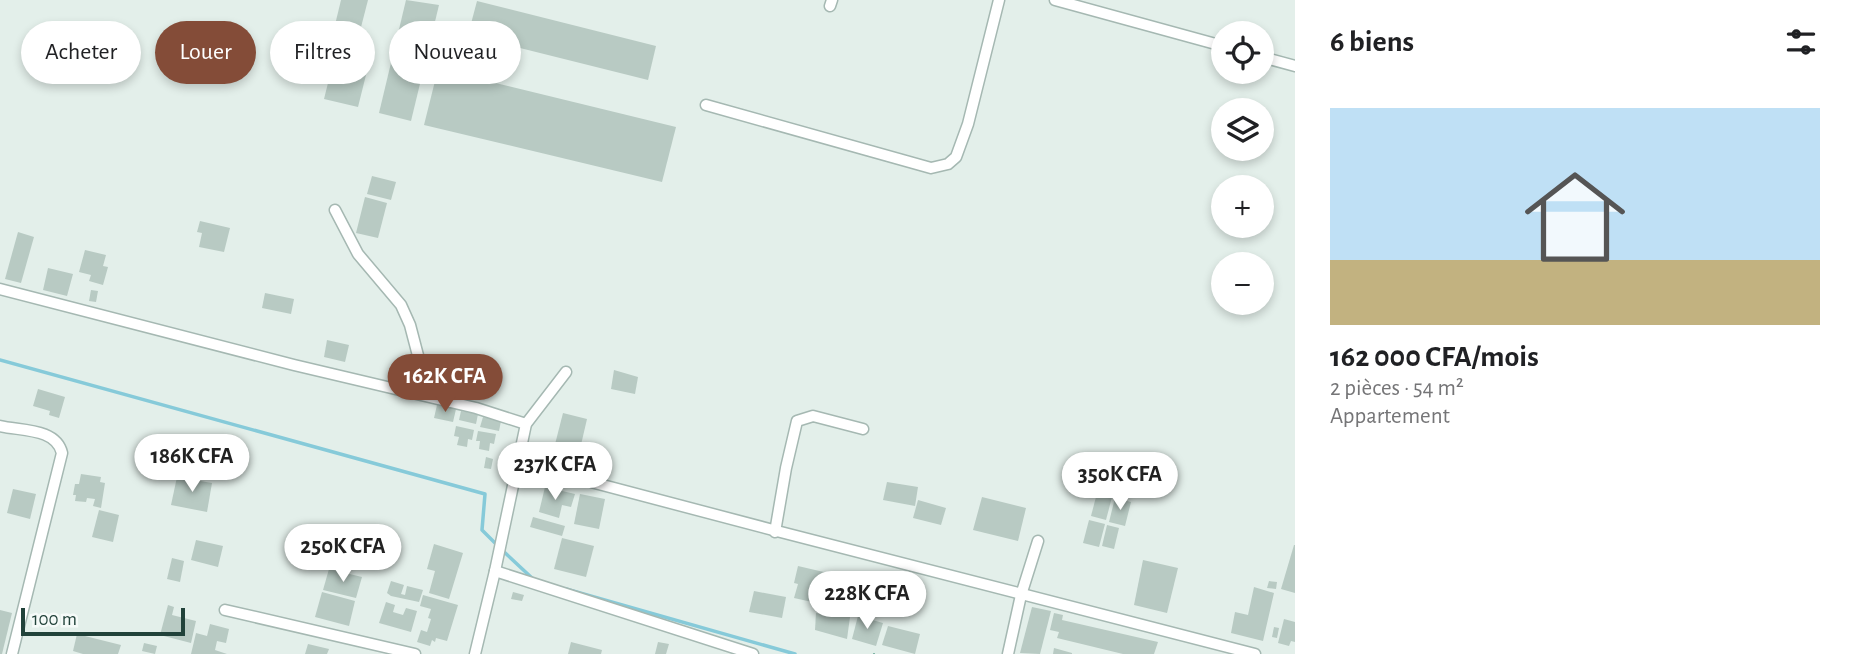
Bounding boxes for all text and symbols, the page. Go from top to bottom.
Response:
chip: Acheter [21,21,141,84]
chip: Louer [155,21,256,84]
chip: Filtres [270,21,375,84]
chip: Nouveau [389,21,521,84]
map controls [1211,21,1274,315]
button: locate [1211,21,1274,84]
icon: filters [1782,23,1820,61]
text: 6 biens [1330,27,1414,57]
button: layers [1211,98,1274,161]
icon: home [1512,154,1638,280]
button: + [1211,175,1274,238]
button: − [1211,252,1274,315]
text: 162 000 CFA/mois [1330,342,1539,372]
pin: 162K CFA [373,354,517,414]
text: 162K CFA [404,365,486,388]
text: 2 pièces · 54 m² [1330,377,1464,400]
text: Appartement [1330,405,1450,428]
pin: 186K CFA [120,434,264,494]
pin: 237K CFA [483,442,627,502]
text: 186K CFA [150,445,234,468]
pin: 350K CFA [1048,452,1192,512]
text: 237K CFA [513,453,597,476]
text: 350K CFA [1078,463,1162,486]
pin: 250K CFA [271,524,415,584]
text: 250K CFA [300,535,386,558]
pin: 228K CFA [795,572,939,631]
text: 228K CFA [824,582,910,605]
scale bar [21,605,186,637]
text: 100 m [32,610,77,629]

